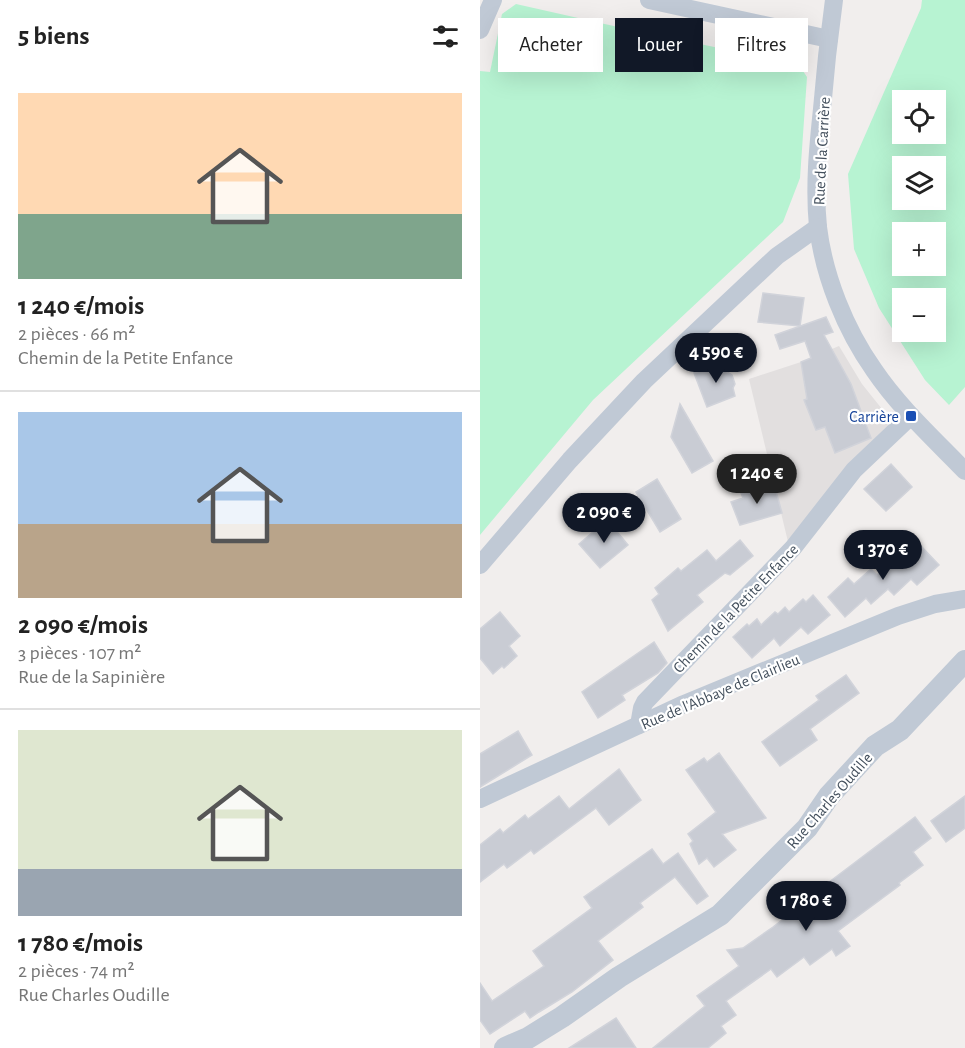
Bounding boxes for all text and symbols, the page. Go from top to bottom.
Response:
chip: Acheter [498,18,603,72]
chip: Louer [615,18,703,72]
chip: Filtres [715,18,808,72]
icon: filters [429,20,462,53]
text: 5 biens [18,23,90,49]
map controls [892,90,946,342]
button: locate [892,90,946,144]
street label: Rue de la Carrière [811,96,833,206]
icon: home [186,132,294,240]
button: layers [892,156,946,210]
button: + [892,222,946,276]
button: − [892,288,946,342]
text: 1 240 €/mois [18,293,144,319]
text: 2 pièces · 66 m² [18,324,135,344]
pin: 4 590 € [661,333,771,384]
text: 4 590 € [689,342,743,362]
text: Chemin de la Petite Enfance [18,348,233,368]
place label: Carrière [849,409,899,425]
marker: Carrière [904,409,918,423]
icon: home [186,451,294,559]
pin: 1 240 € [702,454,812,505]
text: 1 240 € [731,463,783,483]
pin: 2 090 € [549,493,659,544]
text: 2 090 € [576,502,632,522]
pin: 1 370 € [828,530,938,581]
text: 1 370 € [858,539,908,559]
street label: Chemin de la Petite Enfance [670,541,801,676]
text: 2 090 €/mois [18,612,148,638]
text: 3 pièces · 107 m² [18,643,141,663]
street label: Rue de l'Abbaye de Clairlieu [639,651,802,734]
text: Rue de la Sapinière [18,667,165,687]
street label: Rue Charles Oudille [784,750,876,852]
icon: home [186,769,294,877]
pin: 1 780 € [751,881,861,932]
text: 1 780 € [780,890,832,910]
text: 1 780 €/mois [18,930,143,956]
text: 2 pièces · 74 m² [18,961,134,981]
text: Rue Charles Oudille [18,985,170,1005]

